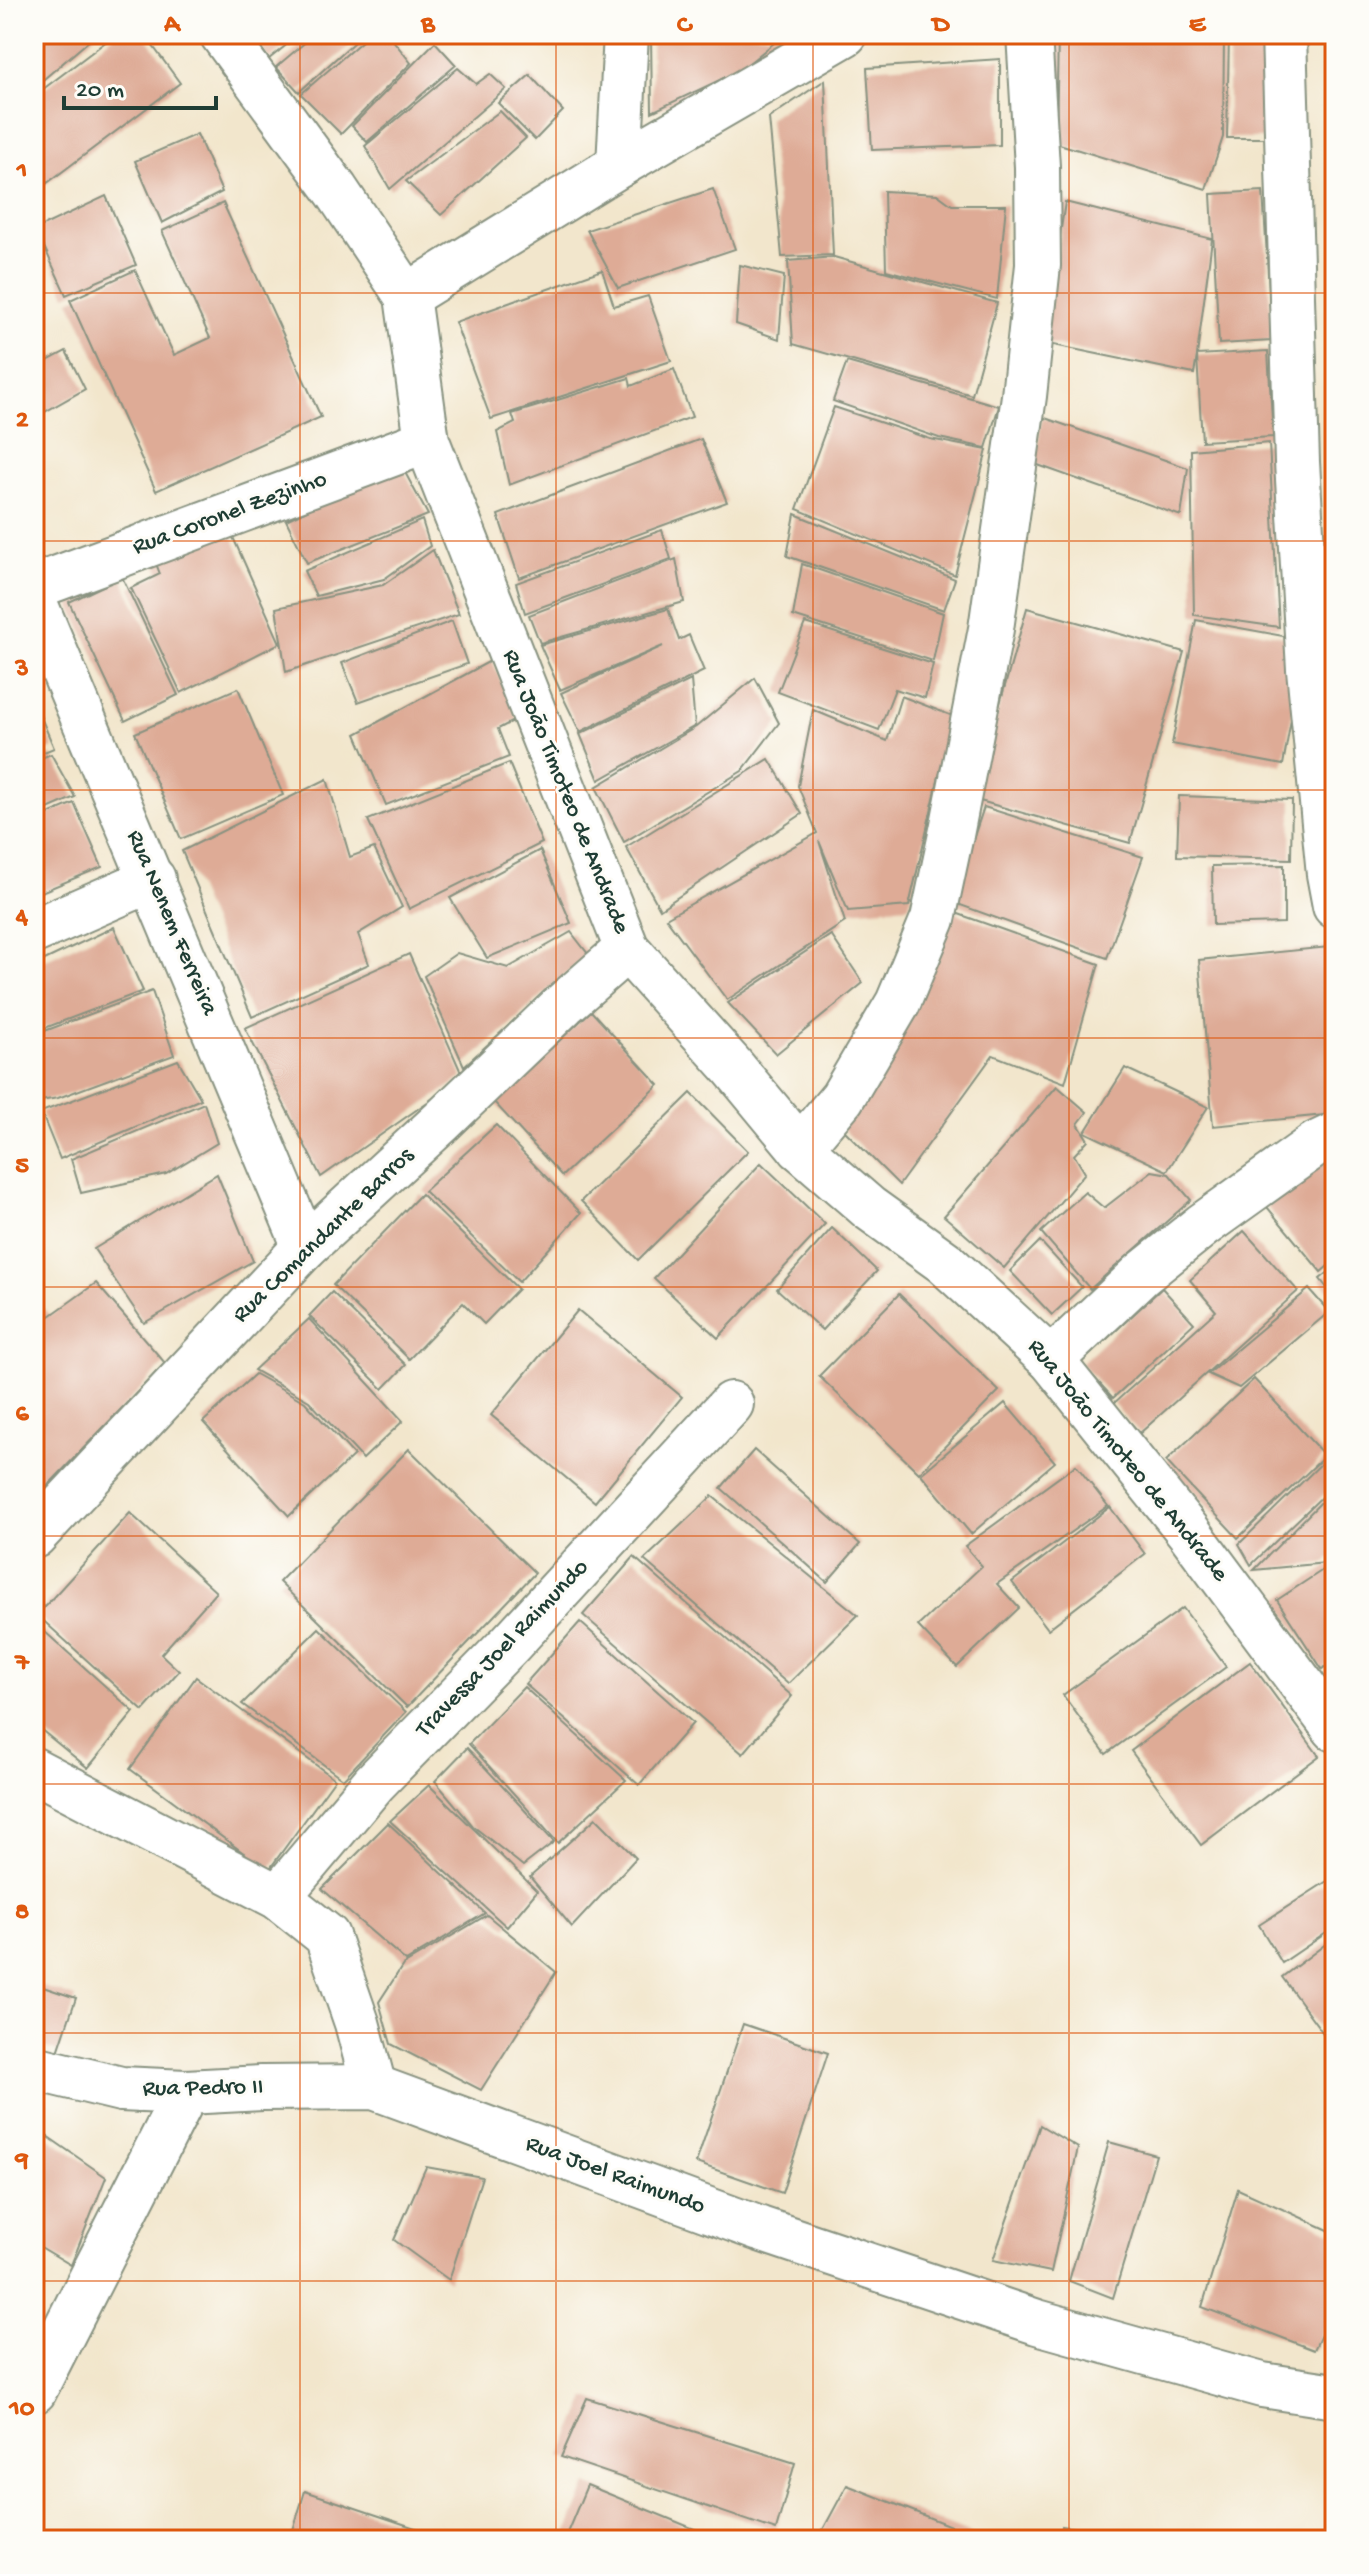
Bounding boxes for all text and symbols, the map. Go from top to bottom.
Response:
text: A [163,11,181,42]
text: B [420,11,436,42]
text: C [677,11,694,42]
text: D [931,11,951,42]
text: E [1189,11,1207,42]
scale bar [64,60,216,110]
text: 20 m [76,77,124,106]
text: 1 [16,157,27,188]
text: 2 [16,406,29,437]
street label: Rua Coronel Zezinho [129,465,331,563]
street label: Rua João Timoteo de Andrade [495,646,636,939]
text: 3 [14,655,29,686]
street label: Rua Nenem Ferreira [119,826,223,1021]
text: 4 [15,903,29,934]
street label: Rua Comandante Barros [227,1141,421,1330]
text: 5 [15,1152,29,1183]
street label: Rua João Timoteo de Andrade [1020,1334,1234,1589]
text: 6 [15,1400,29,1431]
street label: Travessa Joel Raimundo [409,1554,596,1746]
text: 7 [13,1649,30,1680]
text: 8 [15,1898,29,1929]
street label: Rua Pedro II [142,2073,264,2105]
street label: Rua Joel Raimundo [521,2130,709,2222]
text: 9 [13,2146,29,2177]
text: 10 [8,2395,35,2426]

